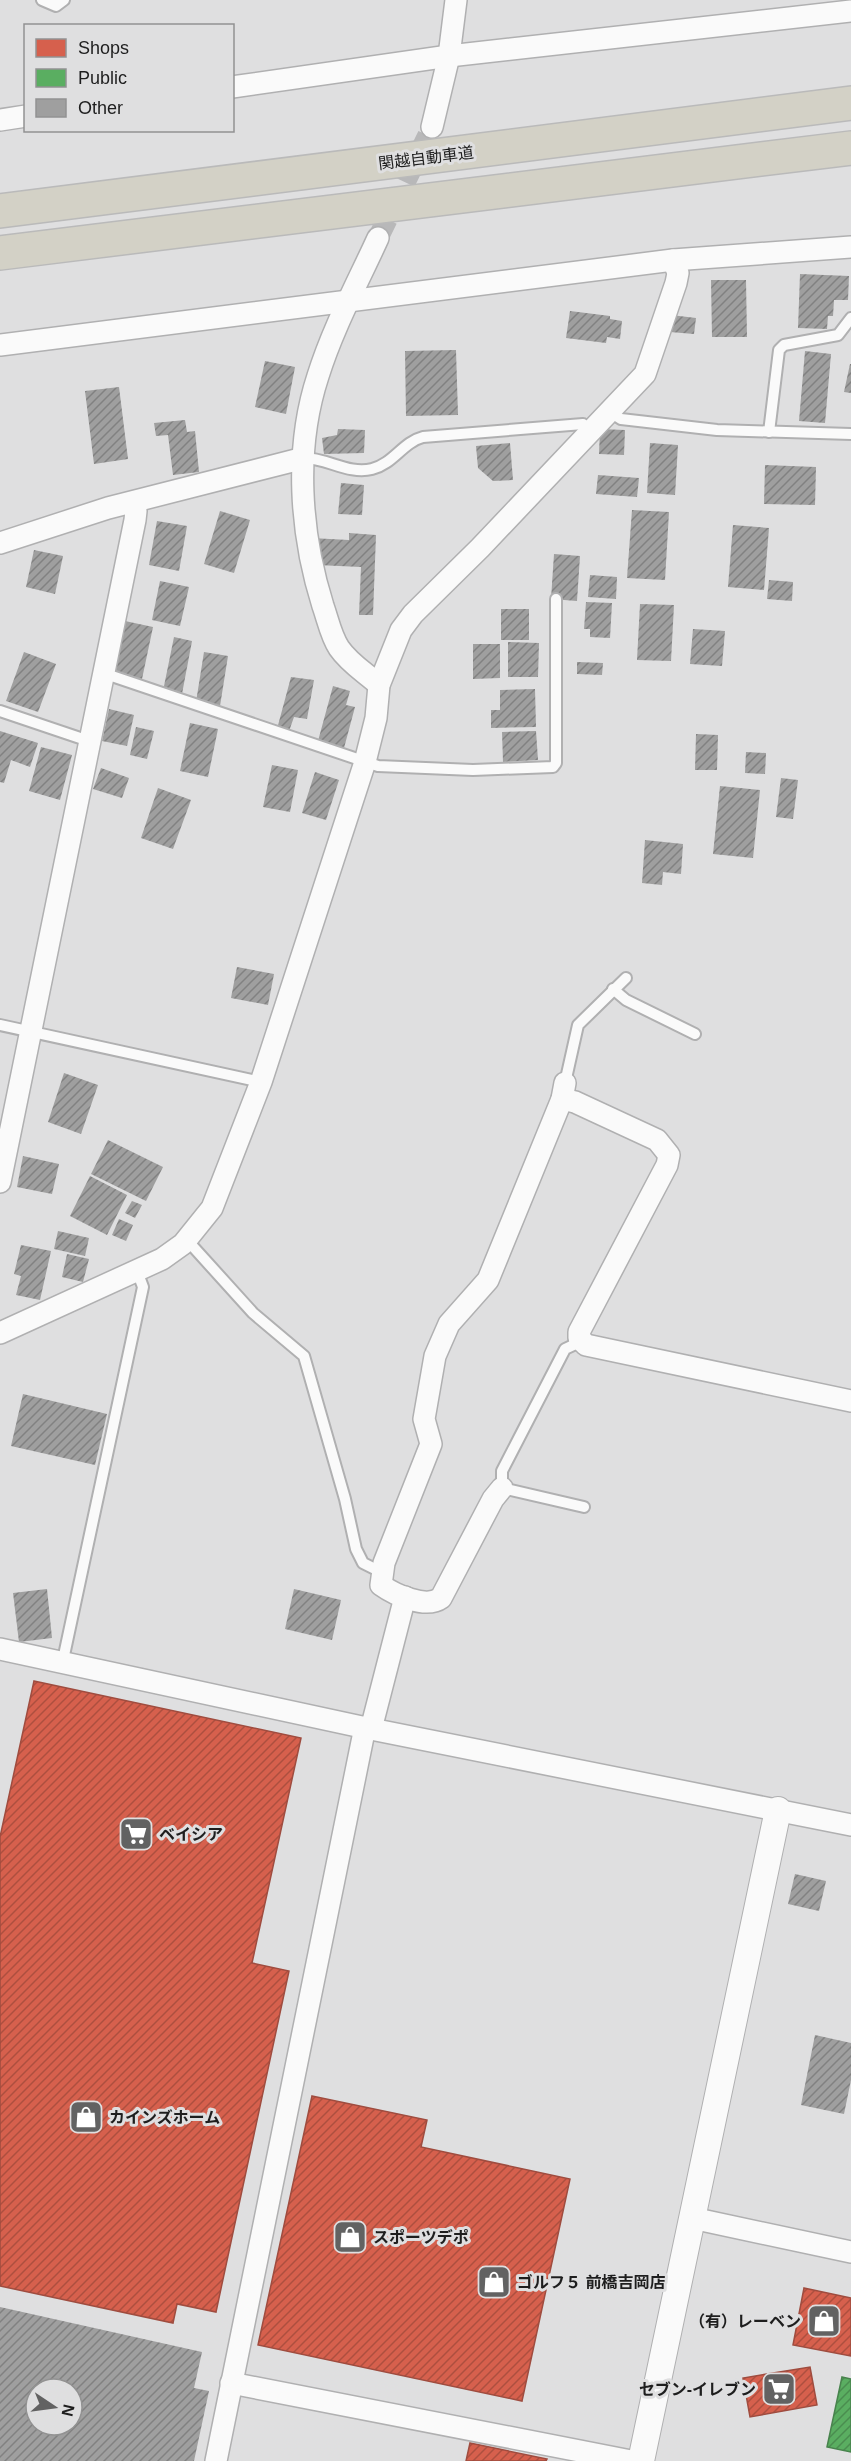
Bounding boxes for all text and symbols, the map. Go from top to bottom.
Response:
legend [24,24,234,132]
text: Shops [78,38,129,58]
text: Public [78,68,127,88]
text: Other [78,98,123,118]
street label: 関越自動車道 [377,144,475,172]
supermarket icon: ベイシア [118,1816,154,1852]
place label: ベイシア [159,1826,223,1843]
shop icon: カインズホーム [68,2099,104,2135]
place label: カインズホーム [109,2109,220,2126]
shop icon: スポーツデポ [332,2219,368,2255]
place label: スポーツデポ [373,2229,469,2246]
shop icon: ゴルフ５ 前橋吉岡店 [476,2264,512,2300]
place label: ゴルフ５ 前橋吉岡店 [517,2273,665,2291]
shop icon: （有）レーベン [806,2303,842,2339]
place label: （有）レーベン [689,2313,801,2330]
supermarket icon: セブン-イレブン [761,2371,797,2407]
north arrow [24,2377,84,2437]
place label: セブン-イレブン [639,2381,756,2398]
text: N [59,2403,78,2418]

